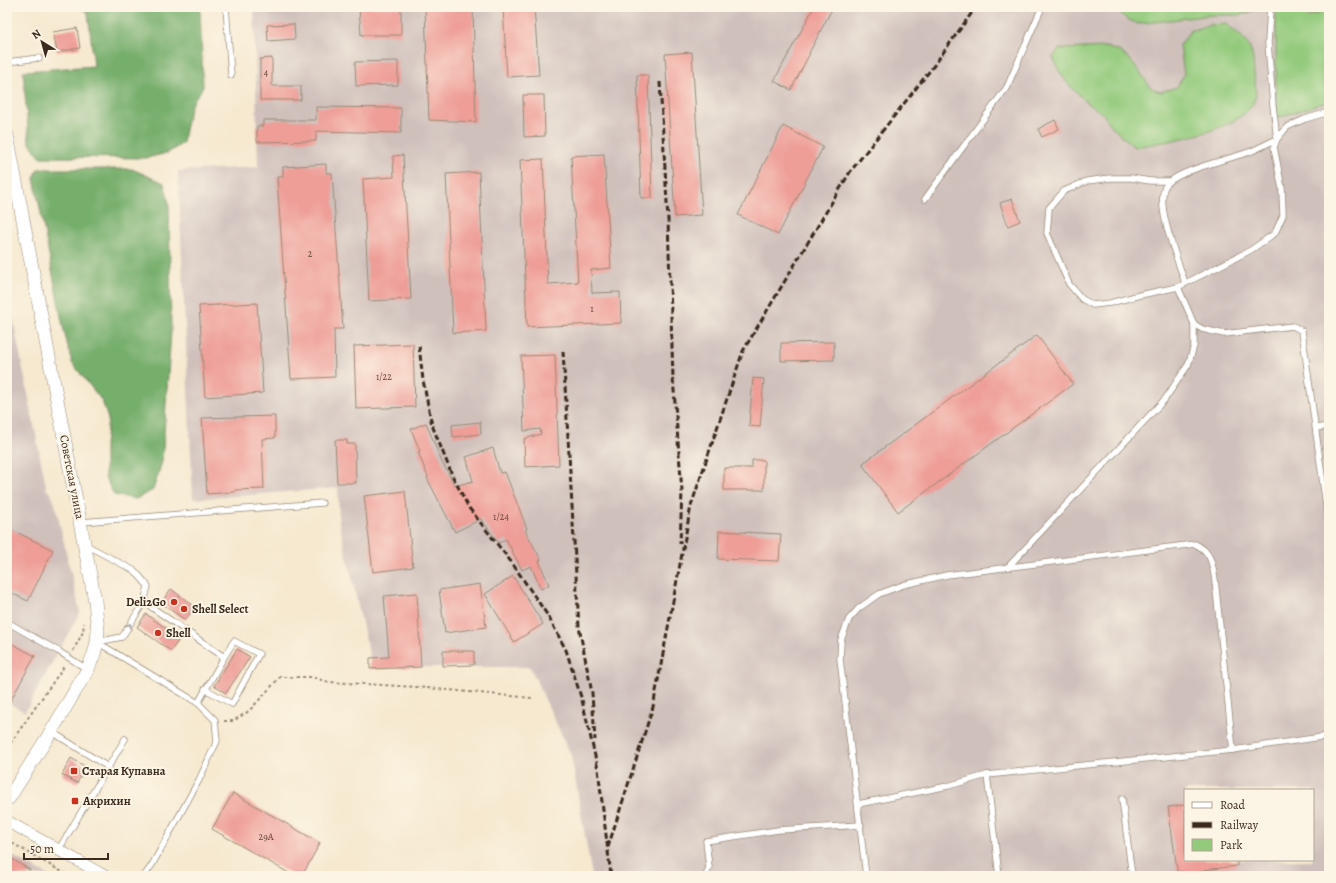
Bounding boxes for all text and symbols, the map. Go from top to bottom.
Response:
north arrow [22,22,62,62]
text: N [29,26,44,43]
house number: 4 [264,66,269,79]
house number: 2 [308,247,313,260]
house number: 1 [590,302,594,315]
house number: 1/22 [376,370,392,383]
street label: Советская улица [56,434,88,521]
house number: 1/24 [493,510,509,523]
place label: Deli2Go [126,594,166,610]
marker: Deli2Go [169,597,179,607]
place label: Shell Select [192,601,248,617]
marker: Shell Select [179,604,189,614]
one-way arrow [125,623,132,630]
place label: Shell [166,625,192,641]
marker: Shell [153,628,163,638]
place label: Старая Купавна [82,763,166,779]
marker: Старая Купавна [69,766,79,776]
legend [1184,789,1314,861]
place label: Акрихин [82,793,131,809]
marker: Акрихин [70,796,80,806]
text: Road [1220,797,1246,813]
text: Railway [1220,817,1259,833]
house number: 29А [258,830,274,843]
scale bar [24,835,108,861]
text: Park [1220,837,1243,853]
text: 50 m [30,841,54,857]

